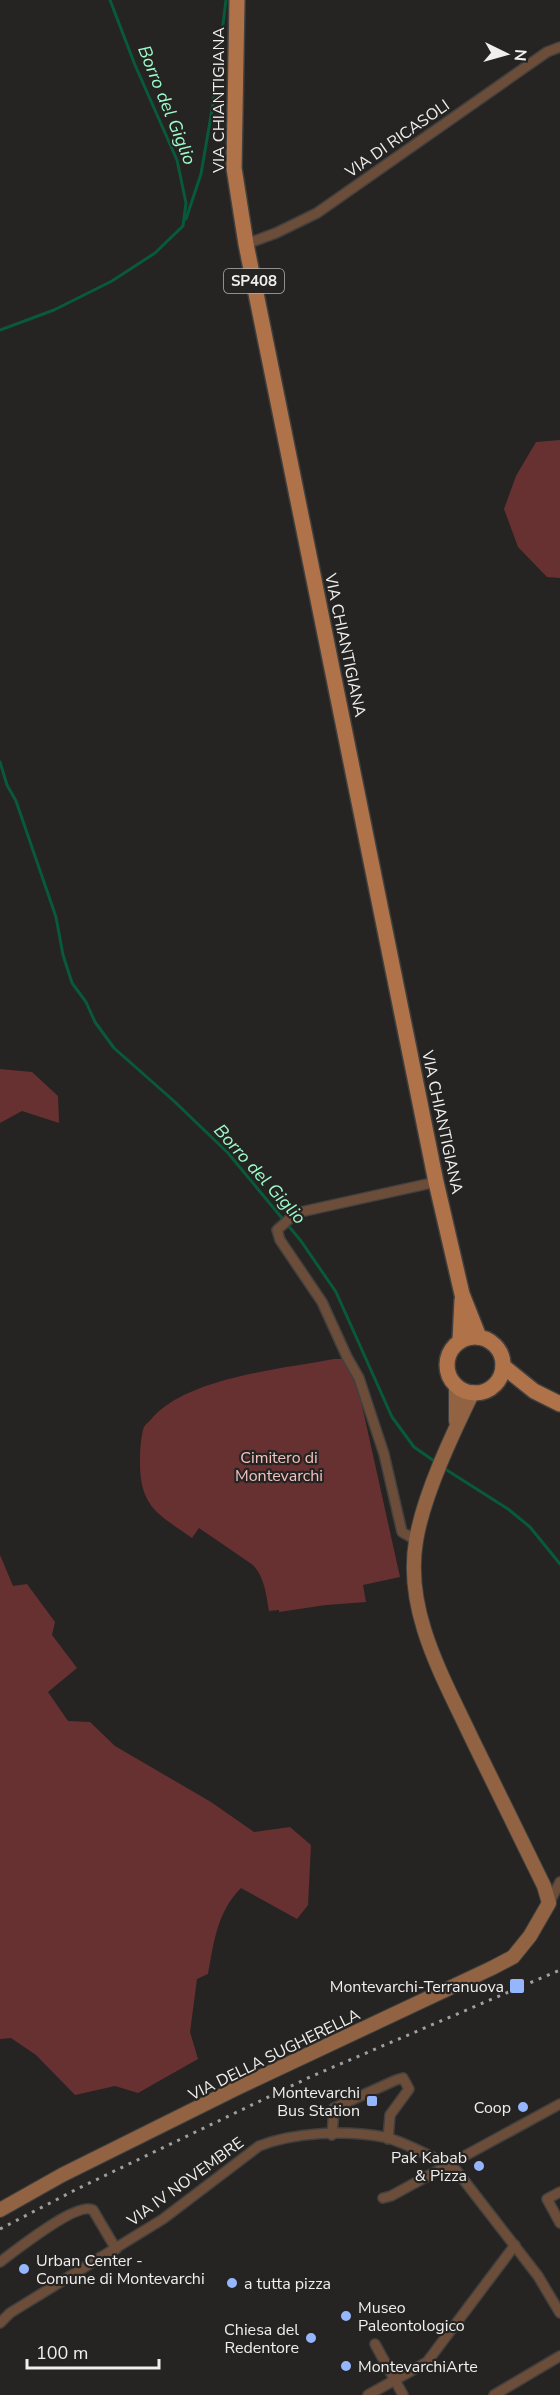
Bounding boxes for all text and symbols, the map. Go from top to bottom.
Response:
north arrow [476,24,536,84]
street label: VIA CHIANTIGIANA [208,27,230,174]
water label: Borro del Giglio [132,42,202,168]
text: N [508,48,531,62]
street label: VIA DI RICASOLI [340,95,454,184]
road number: SP408 [224,269,284,293]
street label: VIA CHIANTIGIANA [319,571,371,719]
street label: VIA CHIANTIGIANA [416,1048,468,1196]
water label: Borro del Giglio [209,1119,311,1229]
park label: Cimitero di Montevarchi [235,1447,323,1487]
place label: Montevarchi-Terranuova [330,1976,504,1998]
marker: Montevarchi-Terranuova [508,1977,526,1995]
street label: VIA DELLA SUGHERELLA [184,2004,364,2106]
place label: Montevarchi Bus Station [272,2082,360,2122]
marker: Montevarchi Bus Station [365,2094,379,2108]
place label: Coop [474,2097,511,2119]
marker: Coop [516,2100,530,2114]
street label: VIA IV NOVEMBRE [122,2132,248,2232]
place label: Pak Kabab & Pizza [391,2147,467,2187]
marker: Pak Kabab & Pizza [472,2159,486,2173]
place label: Urban Center - Comune di Montevarchi [36,2250,205,2290]
marker: Urban Center - Comune di Montevarchi [17,2262,31,2276]
place label: a tutta pizza [244,2273,331,2295]
marker: a tutta pizza [225,2276,239,2290]
place label: Museo Paleontologico [358,2297,465,2337]
marker: Museo Paleontologico [339,2309,353,2323]
place label: Chiesa del Redentore [224,2319,299,2359]
marker: Chiesa del Redentore [304,2331,318,2345]
scale bar [27,2332,159,2370]
text: 100 m [36,2341,88,2365]
place label: MontevarchiArte [358,2356,478,2378]
marker: MontevarchiArte [339,2359,353,2373]

